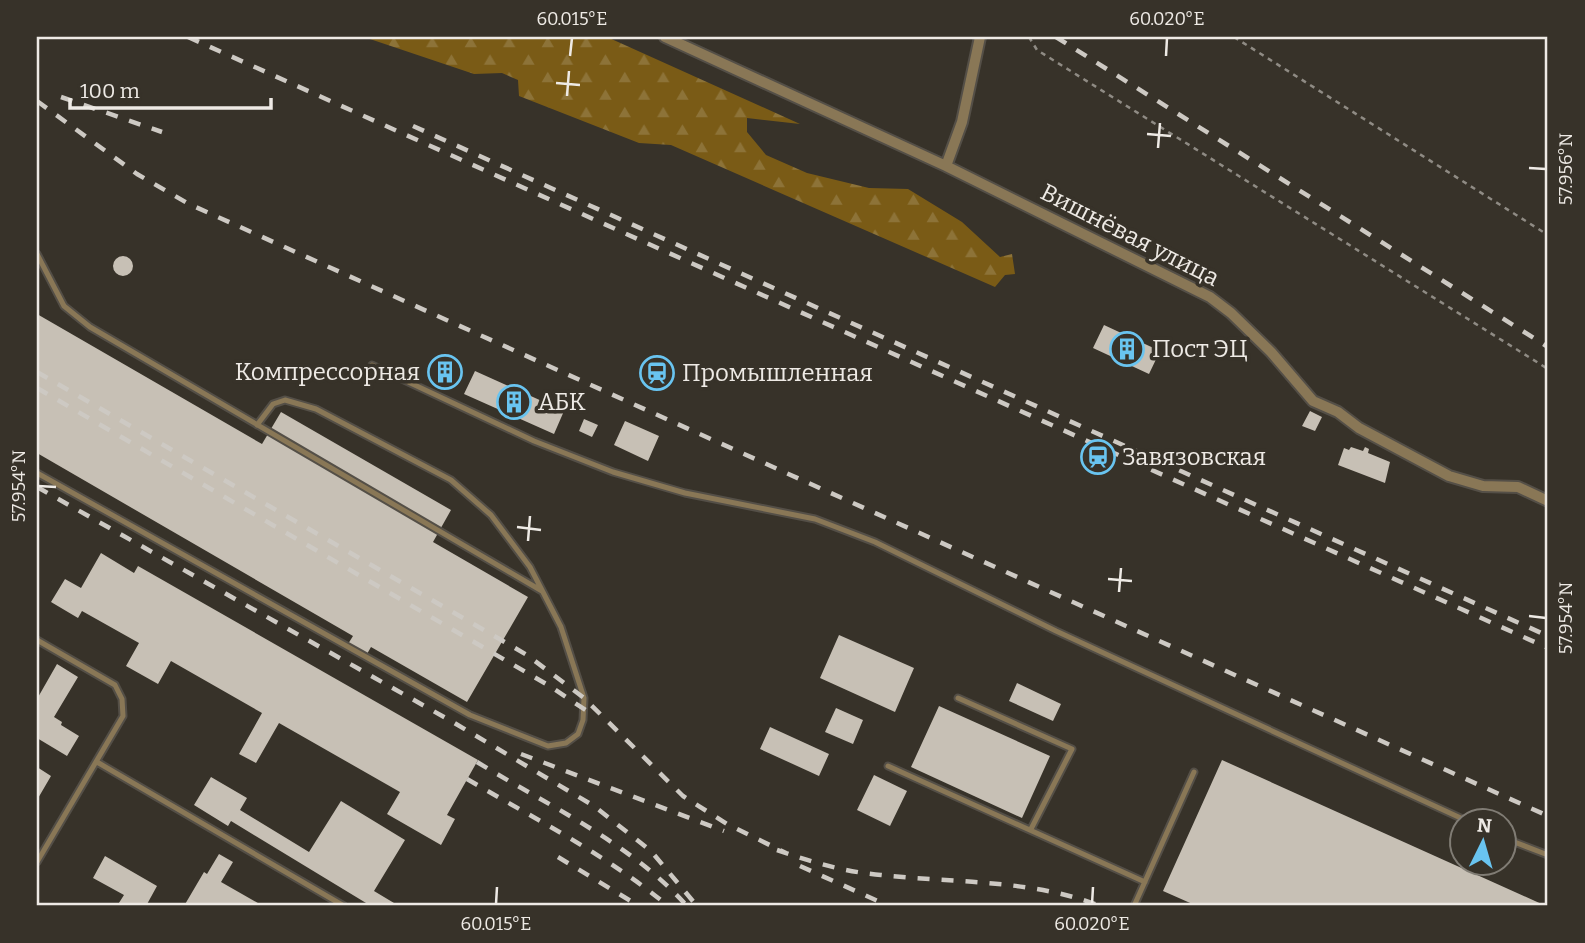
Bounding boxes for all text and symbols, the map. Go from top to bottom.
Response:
text: 60.015°E [536,8,608,30]
text: 60.020°E [1129,8,1205,30]
scale bar [70,66,271,110]
text: 100 m [80,78,140,104]
text: 57.956°N [1555,133,1577,205]
street label: Вишнёвая улица [1036,178,1224,292]
building icon: Пост ЭЦ [1108,330,1146,368]
place label: Пост ЭЦ [1152,335,1248,363]
building icon: Компрессорная [426,353,464,391]
station icon: Промышленная [638,354,676,392]
place label: Компрессорная [235,358,420,386]
place label: Промышленная [682,359,873,387]
building icon: АБК [495,383,533,421]
place label: АБК [538,388,586,416]
station icon: Завязовская [1079,438,1117,476]
place label: Завязовская [1122,443,1266,471]
text: 57.954°N [8,450,30,522]
text: 57.954°N [1555,582,1577,654]
north arrow [1448,806,1518,876]
text: N [1476,813,1493,838]
text: 60.015°E [460,913,532,935]
text: 60.020°E [1054,913,1130,935]

